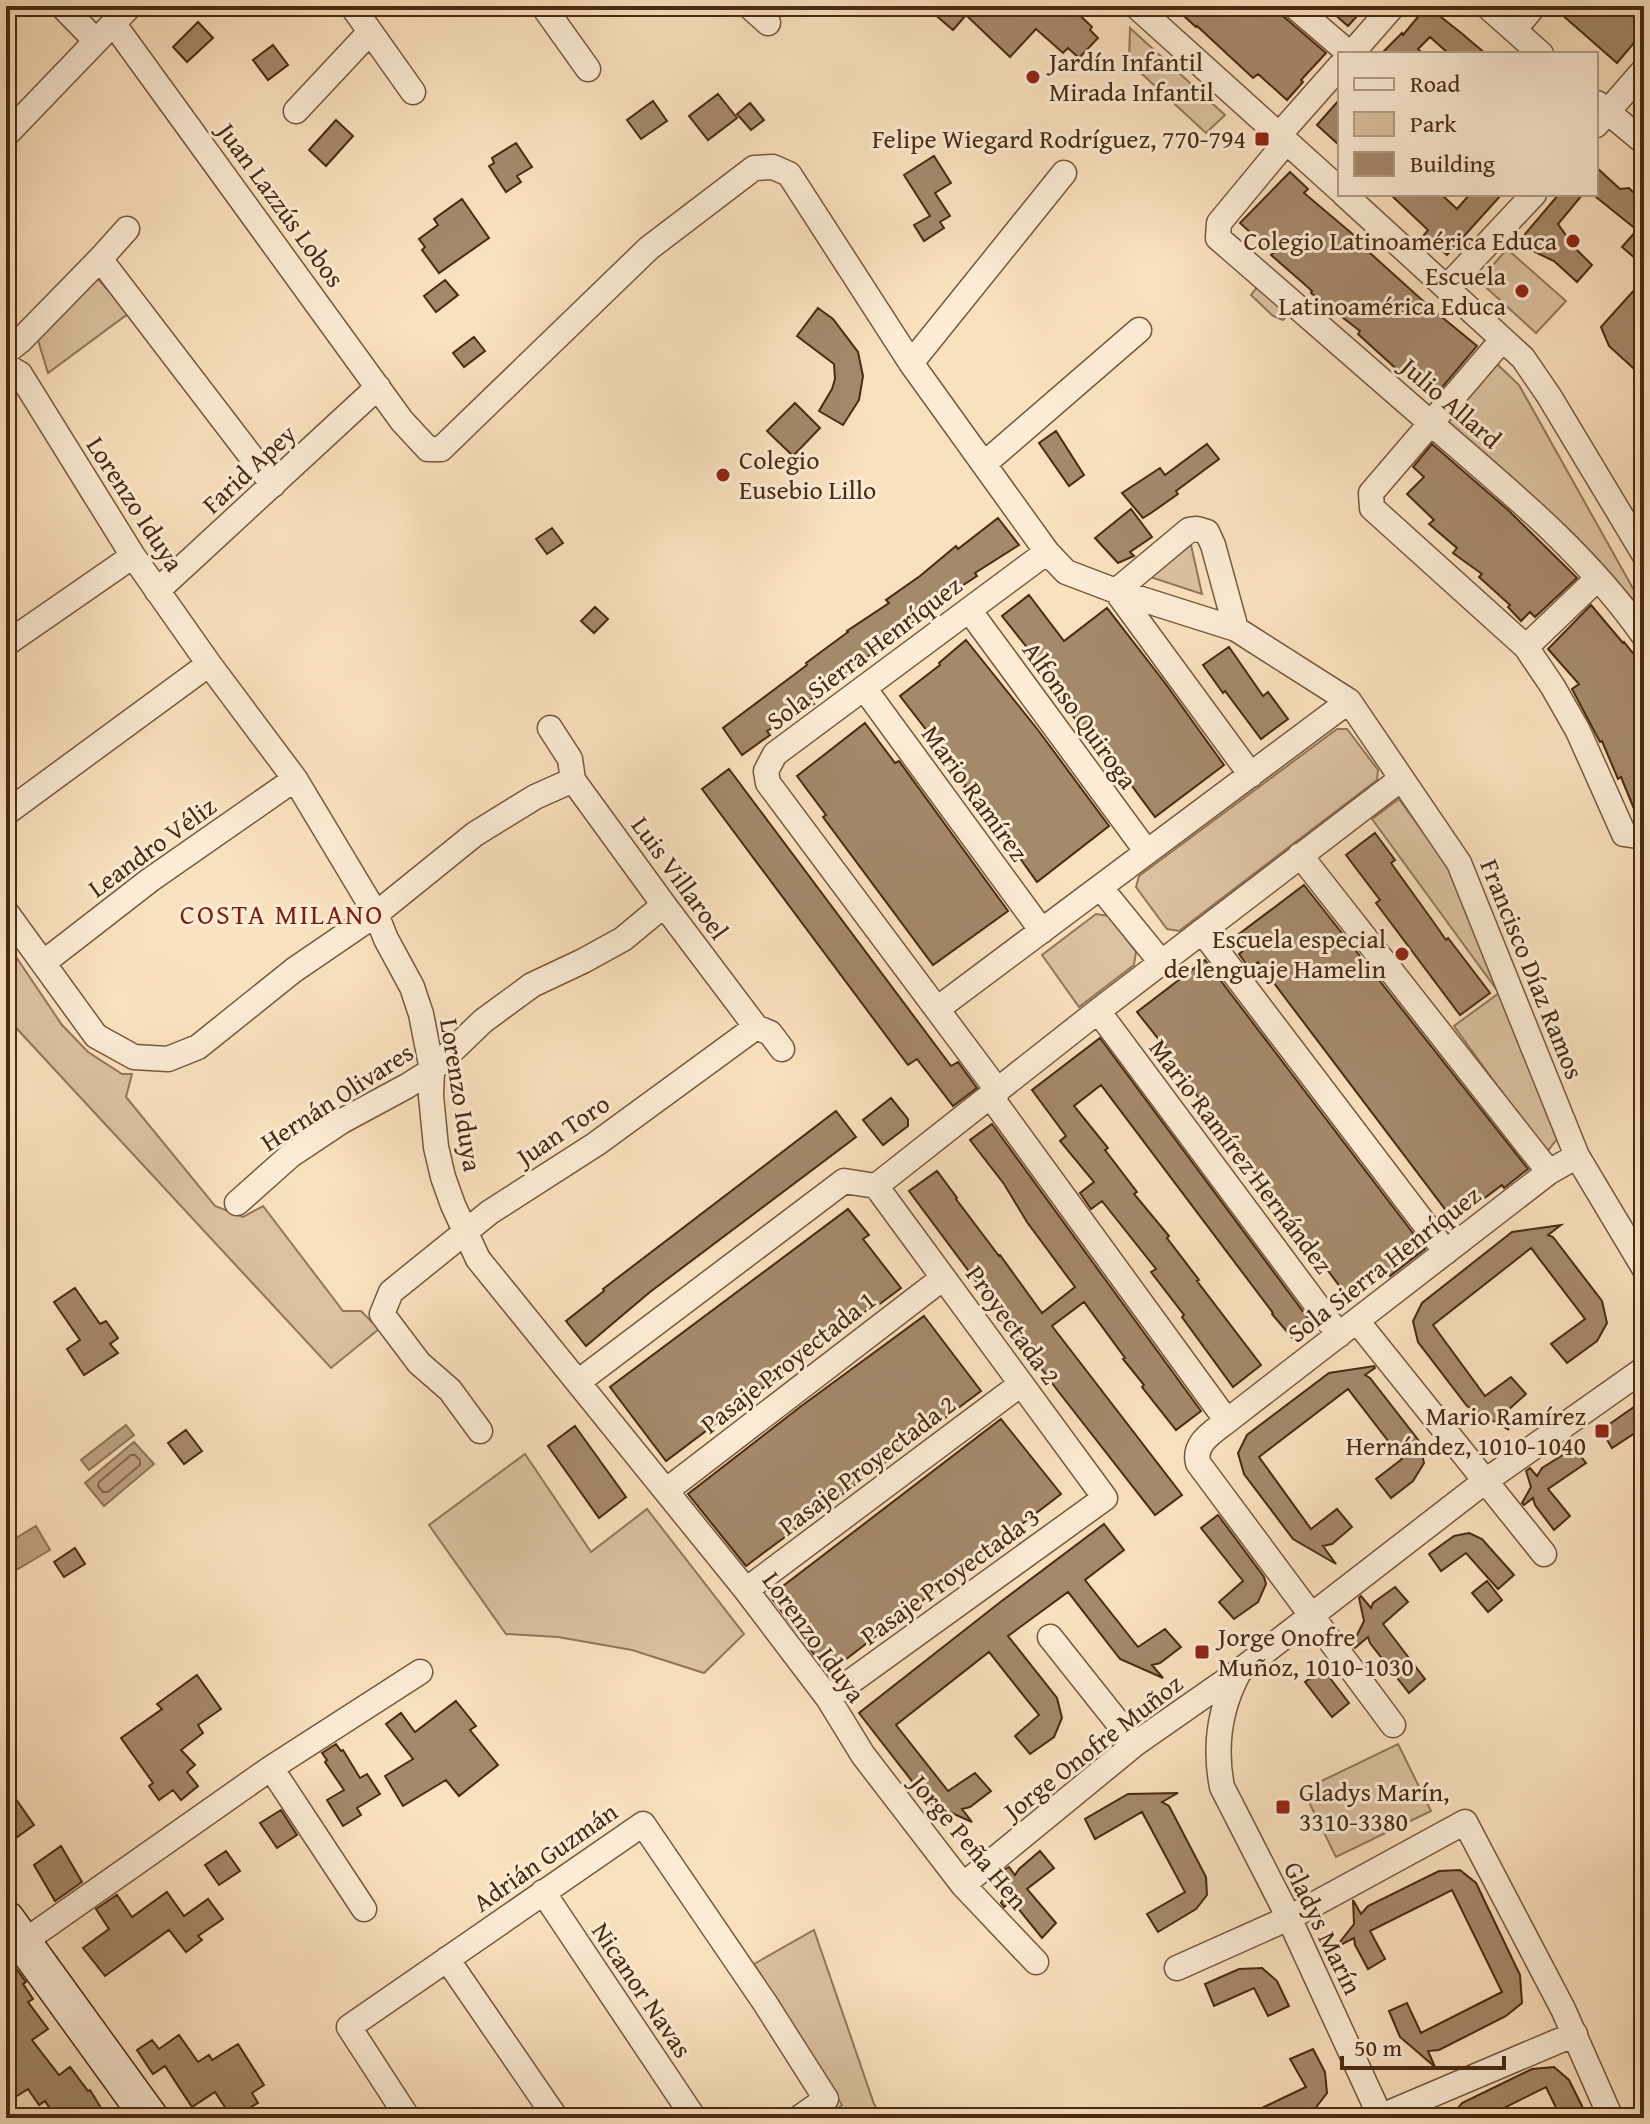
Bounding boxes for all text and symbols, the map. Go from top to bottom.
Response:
place label: Jardín Infantil Mirada Infantil [1046,42,1214,111]
legend [1338,52,1598,196]
text: Road [1410,66,1460,101]
marker: Jardín Infantil Mirada Infantil [1024,68,1042,86]
text: Park [1410,106,1457,141]
street label: Juan Lazzús Lobos [206,112,355,295]
place label: Felipe Wiegard Rodríguez, 770-794 [872,119,1246,158]
marker: Felipe Wiegard Rodríguez, 770-794 [1253,130,1271,148]
text: Building [1410,146,1495,181]
place label: Colegio Latinoamérica Educa [1243,221,1558,260]
marker: Colegio Latinoamérica Educa [1564,232,1582,250]
place label: Escuela Latinoamérica Educa [1279,256,1507,325]
marker: Escuela Latinoamérica Educa [1513,282,1531,300]
street label: Julio Allard [1390,346,1511,458]
street label: Farid Apey [193,415,305,523]
street label: Lorenzo Iduya [77,428,194,580]
place label: Colegio Eusebio Lillo [739,440,876,509]
marker: Colegio Eusebio Lillo [714,466,732,484]
street label: Sola Sierra Henríquez [758,566,970,739]
street label: Alfonso Quiroga [1013,633,1148,797]
street label: Mario Ramírez [913,716,1038,869]
street label: Leandro Véliz [80,787,224,907]
street label: Luis Villaroel [622,808,739,948]
street label: Francisco Díaz Ramos [1471,853,1594,1085]
district label: COSTA MILANO [180,893,384,934]
place label: Escuela especial de lenguaje Hamelin [1164,919,1386,988]
marker: Escuela especial de lenguaje Hamelin [1393,945,1411,963]
street label: Lorenzo Iduya [430,1016,493,1175]
street label: Mario Ramírez Hernández [1140,1030,1343,1281]
street label: Hernán Olivares [253,1032,421,1161]
street label: Juan Toro [506,1084,617,1177]
street label: Sola Sierra Henríquez [1279,1176,1489,1352]
street label: Proyectada 2 [957,1257,1070,1393]
street label: Pasaje Proyectada 1 [692,1281,884,1443]
street label: Pasaje Proyectada 2 [770,1385,964,1544]
place label: Mario Ramírez Hernández, 1010-1040 [1346,1396,1586,1465]
marker: Mario Ramírez Hernández, 1010-1040 [1593,1422,1611,1440]
street label: Pasaje Proyectada 3 [852,1497,1047,1654]
street label: Lorenzo Iduya [753,1563,876,1711]
place label: Jorge Onofre Muñoz, 1010-1030 [1215,1617,1414,1686]
marker: Jorge Onofre Muñoz, 1010-1030 [1193,1643,1211,1661]
street label: Jorge Onofre Muñoz [992,1664,1191,1831]
street label: Jorge Peña Hen [899,1763,1038,1918]
place label: Gladys Marín, 3310-3380 [1299,1772,1449,1841]
street label: Adrián Guzmán [464,1792,626,1921]
marker: Gladys Marín, 3310-3380 [1274,1798,1292,1816]
street label: Gladys Marín [1274,1855,1373,2001]
street label: Nicanor Navas [583,1914,702,2065]
scale bar [1342,2020,1504,2070]
text: 50 m [1354,2030,1402,2065]

